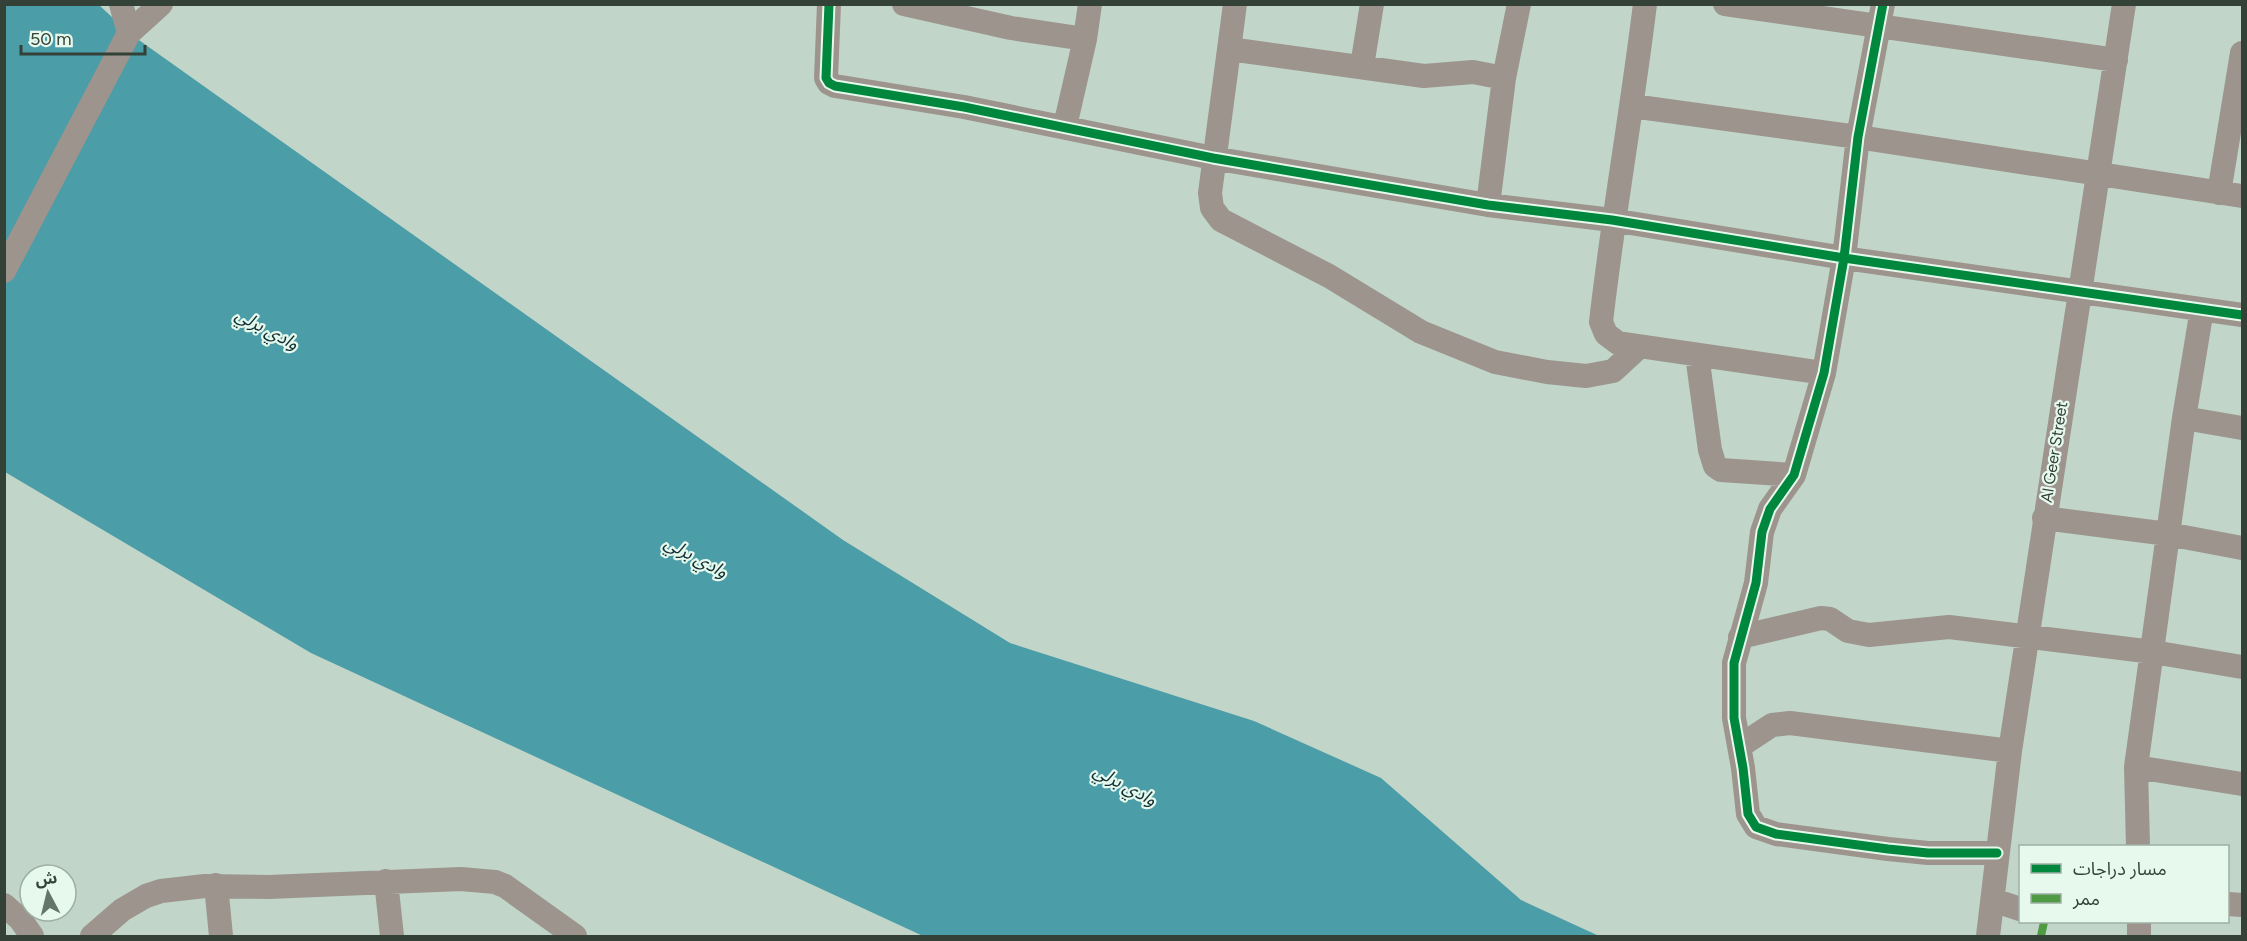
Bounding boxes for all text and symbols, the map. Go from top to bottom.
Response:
scale bar [21,18,146,56]
text: 50 m [30,28,72,50]
water label: وادي برلي [230,303,302,358]
street label: Al Geer Street [2037,400,2071,504]
water label: وادي برلي [659,531,731,586]
water label: وادي برلي [1088,759,1160,814]
legend [2019,845,2229,923]
text: مسار دراجات [2073,858,2167,880]
north arrow [18,863,78,923]
text: ش [34,868,58,889]
text: ممر [2072,888,2100,910]

